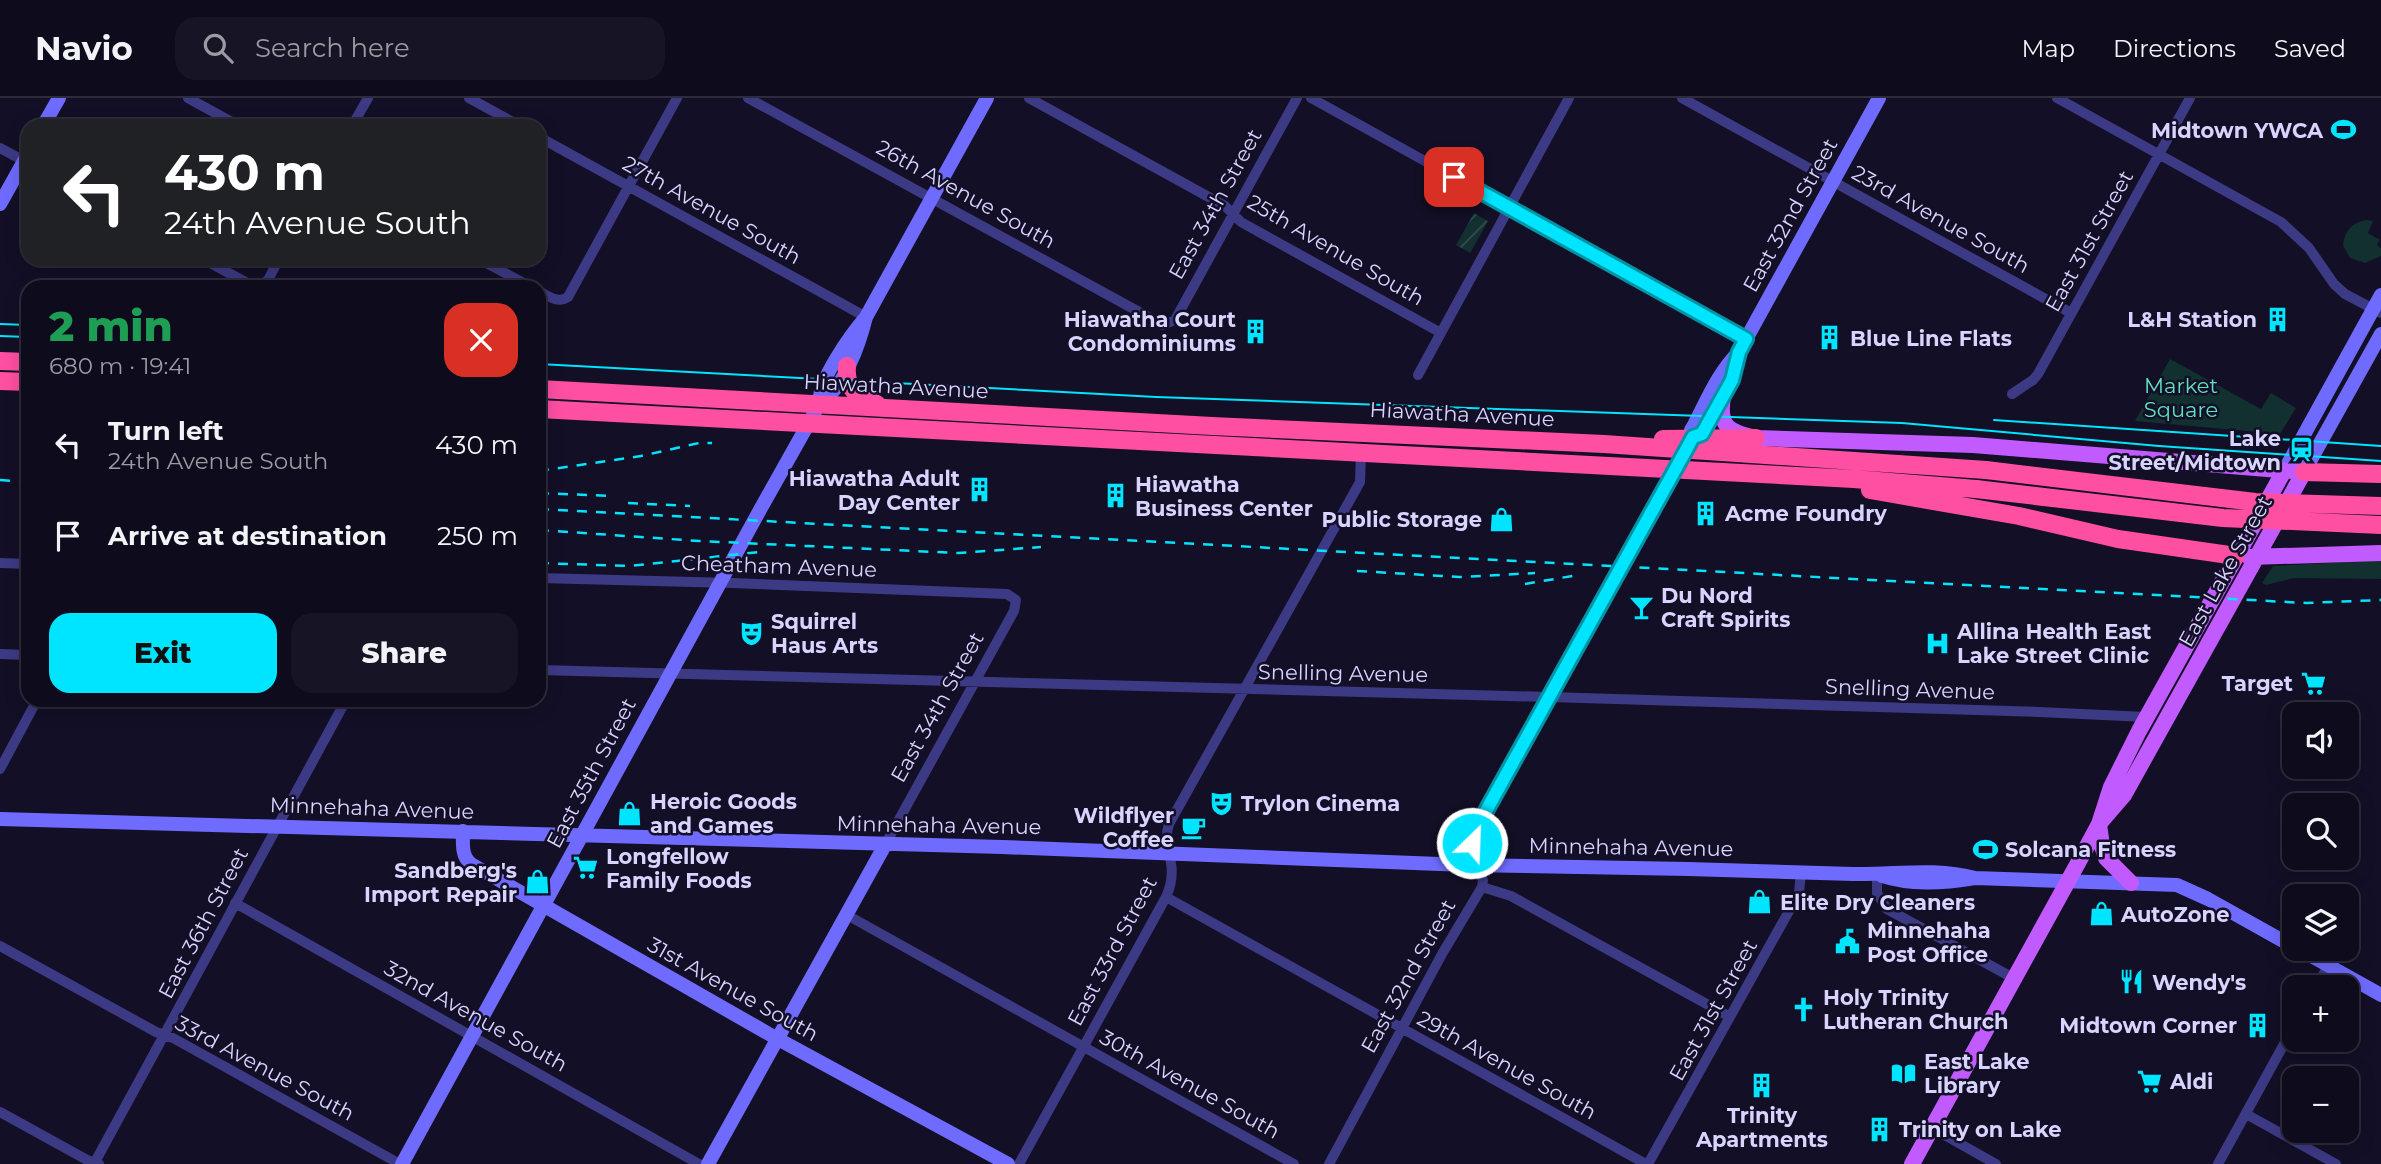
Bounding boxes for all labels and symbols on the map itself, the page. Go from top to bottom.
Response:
sports icon: Midtown YWCA [2329,116,2357,144]
place label: Midtown YWCA [2151,118,2324,143]
street label: East 34th Street [1163,124,1267,284]
street label: 26th Avenue South [872,134,1060,254]
street label: East 32nd Street [1737,134,1843,296]
pin [1424,147,1484,207]
street label: 27th Avenue South [619,151,805,269]
street label: 23rd Avenue South [1848,160,2034,278]
street label: East 31st Street [2040,166,2138,316]
street label: 25th Avenue South [1243,189,1429,311]
building icon: L&H Station [2263,305,2291,333]
place label: Hiawatha Court Condominiums [1064,307,1236,356]
place label: L&H Station [2127,307,2257,332]
building icon: Hiawatha Court Condominiums [1242,317,1270,345]
building icon: Blue Line Flats [1816,324,1844,352]
place label: Blue Line Flats [1850,326,2012,351]
street label: Hiawatha Avenue [803,369,989,403]
park label: Market Square [2144,373,2218,422]
street label: Hiawatha Avenue [1369,397,1555,431]
place label: Lake Street/Midtown [2108,426,2281,475]
station icon: Lake Street/Midtown [2287,436,2315,464]
place label: Hiawatha Adult Day Center [789,466,960,515]
place label: Hiawatha Business Center [1135,472,1313,521]
building icon: Hiawatha Adult Day Center [966,476,994,504]
building icon: Hiawatha Business Center [1101,482,1129,510]
street label: East Lake Street [2173,491,2277,651]
building icon: Acme Foundry [1691,499,1719,527]
place label: Acme Foundry [1724,501,1887,526]
shop icon: Public Storage [1488,505,1516,533]
place label: Public Storage [1322,507,1482,532]
street label: Cheatham Avenue [681,550,877,582]
place label: Du Nord Craft Spirits [1661,583,1790,632]
bar icon: Du Nord Craft Spirits [1627,593,1655,621]
place label: Squirrel Haus Arts [771,609,878,658]
theatre icon: Squirrel Haus Arts [737,619,765,647]
place label: Allina Health East Lake Street Clinic [1956,619,2152,668]
street label: East 34th Street [885,627,989,787]
hospital icon: Allina Health East Lake Street Clinic [1923,629,1951,657]
street label: Snelling Avenue [1258,659,1428,687]
supermarket icon: Target [2299,669,2327,697]
place label: Target [2222,671,2293,696]
street label: Snelling Avenue [1825,674,1995,704]
street label: East 35th Street [541,694,641,852]
place label: Heroic Goods and Games [650,789,797,838]
theatre icon: Trylon Cinema [1207,789,1235,817]
place label: Trylon Cinema [1241,791,1400,816]
street label: Minnehaha Avenue [269,792,475,824]
shop icon: Heroic Goods and Games [616,799,644,827]
place label: Wildflyer Coffee [1074,803,1174,852]
position arrow [1435,806,1509,880]
street label: Minnehaha Avenue [836,811,1042,839]
cafe icon: Wildflyer Coffee [1180,813,1208,841]
street label: Minnehaha Avenue [1528,833,1734,861]
sports icon: Solcana Fitness [1971,835,1999,863]
place label: Solcana Fitness [2005,837,2176,862]
street label: East 36th Street [153,843,253,1003]
place label: Longfellow Family Foods [606,844,752,893]
supermarket icon: Longfellow Family Foods [572,854,600,882]
place label: Sandberg's Import Repair [364,858,517,907]
shop icon: Sandberg's Import Repair [523,868,551,896]
street label: East 33rd Street [1062,872,1162,1030]
shop icon: Elite Dry Cleaners [1746,888,1774,916]
place label: Elite Dry Cleaners [1780,890,1975,915]
street label: East 32nd Street [1355,895,1461,1057]
shop icon: AutoZone [2087,900,2115,928]
place label: AutoZone [2120,902,2229,927]
place label: Minnehaha Post Office [1867,918,1991,967]
public building icon: Minnehaha Post Office [1833,928,1861,956]
street label: 31st Avenue South [643,932,823,1046]
street label: East 31st Street [1664,935,1762,1085]
street label: 32nd Avenue South [380,955,572,1077]
restaurant icon: Wendy's [2118,968,2146,996]
place label: Wendy's [2152,970,2246,995]
place label: Holy Trinity Lutheran Church [1823,985,2009,1034]
church icon: Holy Trinity Lutheran Church [1789,995,1817,1023]
street label: 29th Avenue South [1413,1005,1601,1125]
street label: 33rd Avenue South [171,1010,359,1126]
building icon: Midtown Corner [2243,1011,2271,1039]
place label: Midtown Corner [2059,1013,2237,1038]
street label: 30th Avenue South [1096,1024,1284,1144]
place label: East Lake Library [1924,1049,2029,1098]
library icon: East Lake Library [1890,1059,1918,1087]
supermarket icon: Aldi [2136,1067,2164,1095]
place label: Aldi [2169,1069,2213,1094]
building icon: Trinity Apartments [1748,1072,1776,1100]
place label: Trinity Apartments [1695,1103,1828,1152]
building icon: Trinity on Lake [1865,1115,1893,1143]
place label: Trinity on Lake [1899,1117,2061,1142]

